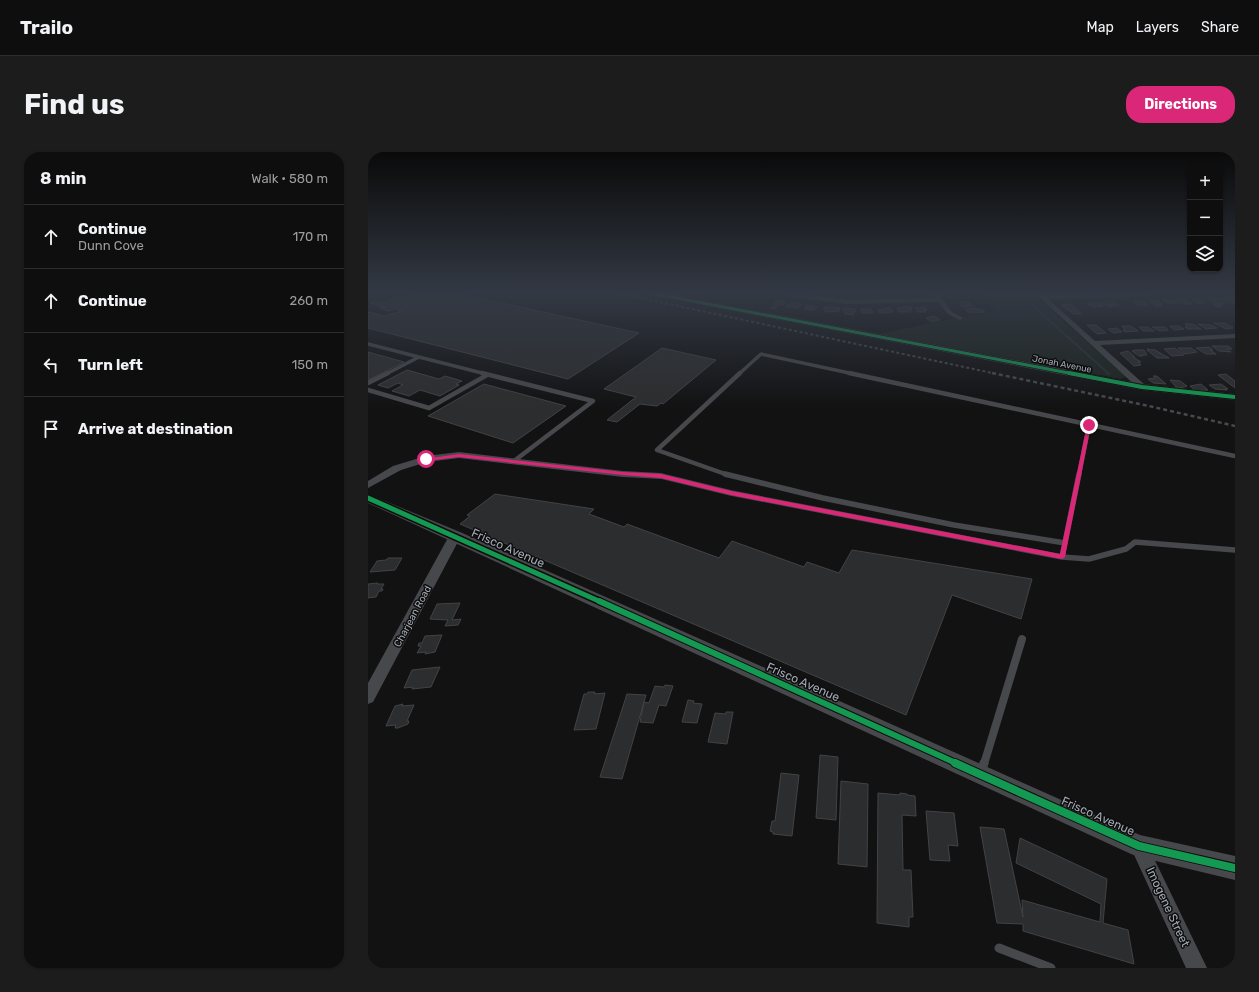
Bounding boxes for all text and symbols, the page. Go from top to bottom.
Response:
text: Trailo [20,16,73,39]
text: Map [1087,19,1114,36]
text: Layers [1136,19,1179,36]
text: Share [1201,19,1239,36]
button: Directions [1126,86,1235,123]
text: Find us [24,88,124,121]
map controls [1187,164,1223,272]
button: + [1187,164,1223,200]
text: 8 min [40,168,87,188]
text: Walk · 580 m [251,171,328,186]
button: − [1187,200,1223,236]
text: Continue [78,220,147,238]
icon: ahead [40,226,62,248]
text: 170 m [293,229,328,244]
button: layers [1187,236,1223,272]
text: Dunn Cove [78,238,144,253]
icon: ahead [40,290,62,312]
text: Continue [78,292,147,310]
text: 260 m [290,293,328,308]
street label: Jonah Avenue [1031,353,1093,375]
icon: left [40,354,62,376]
text: Turn left [78,356,143,374]
text: 150 m [292,357,328,372]
route end [1080,416,1098,434]
icon: arrive [40,418,62,440]
text: Arrive at destination [78,420,233,438]
route start [417,450,435,468]
street label: Frisco Avenue [469,526,547,570]
street label: Charjean Road [392,584,434,649]
street label: Frisco Avenue [764,660,842,704]
street label: Frisco Avenue [1059,794,1137,838]
street label: Imogene Street [1143,865,1193,949]

